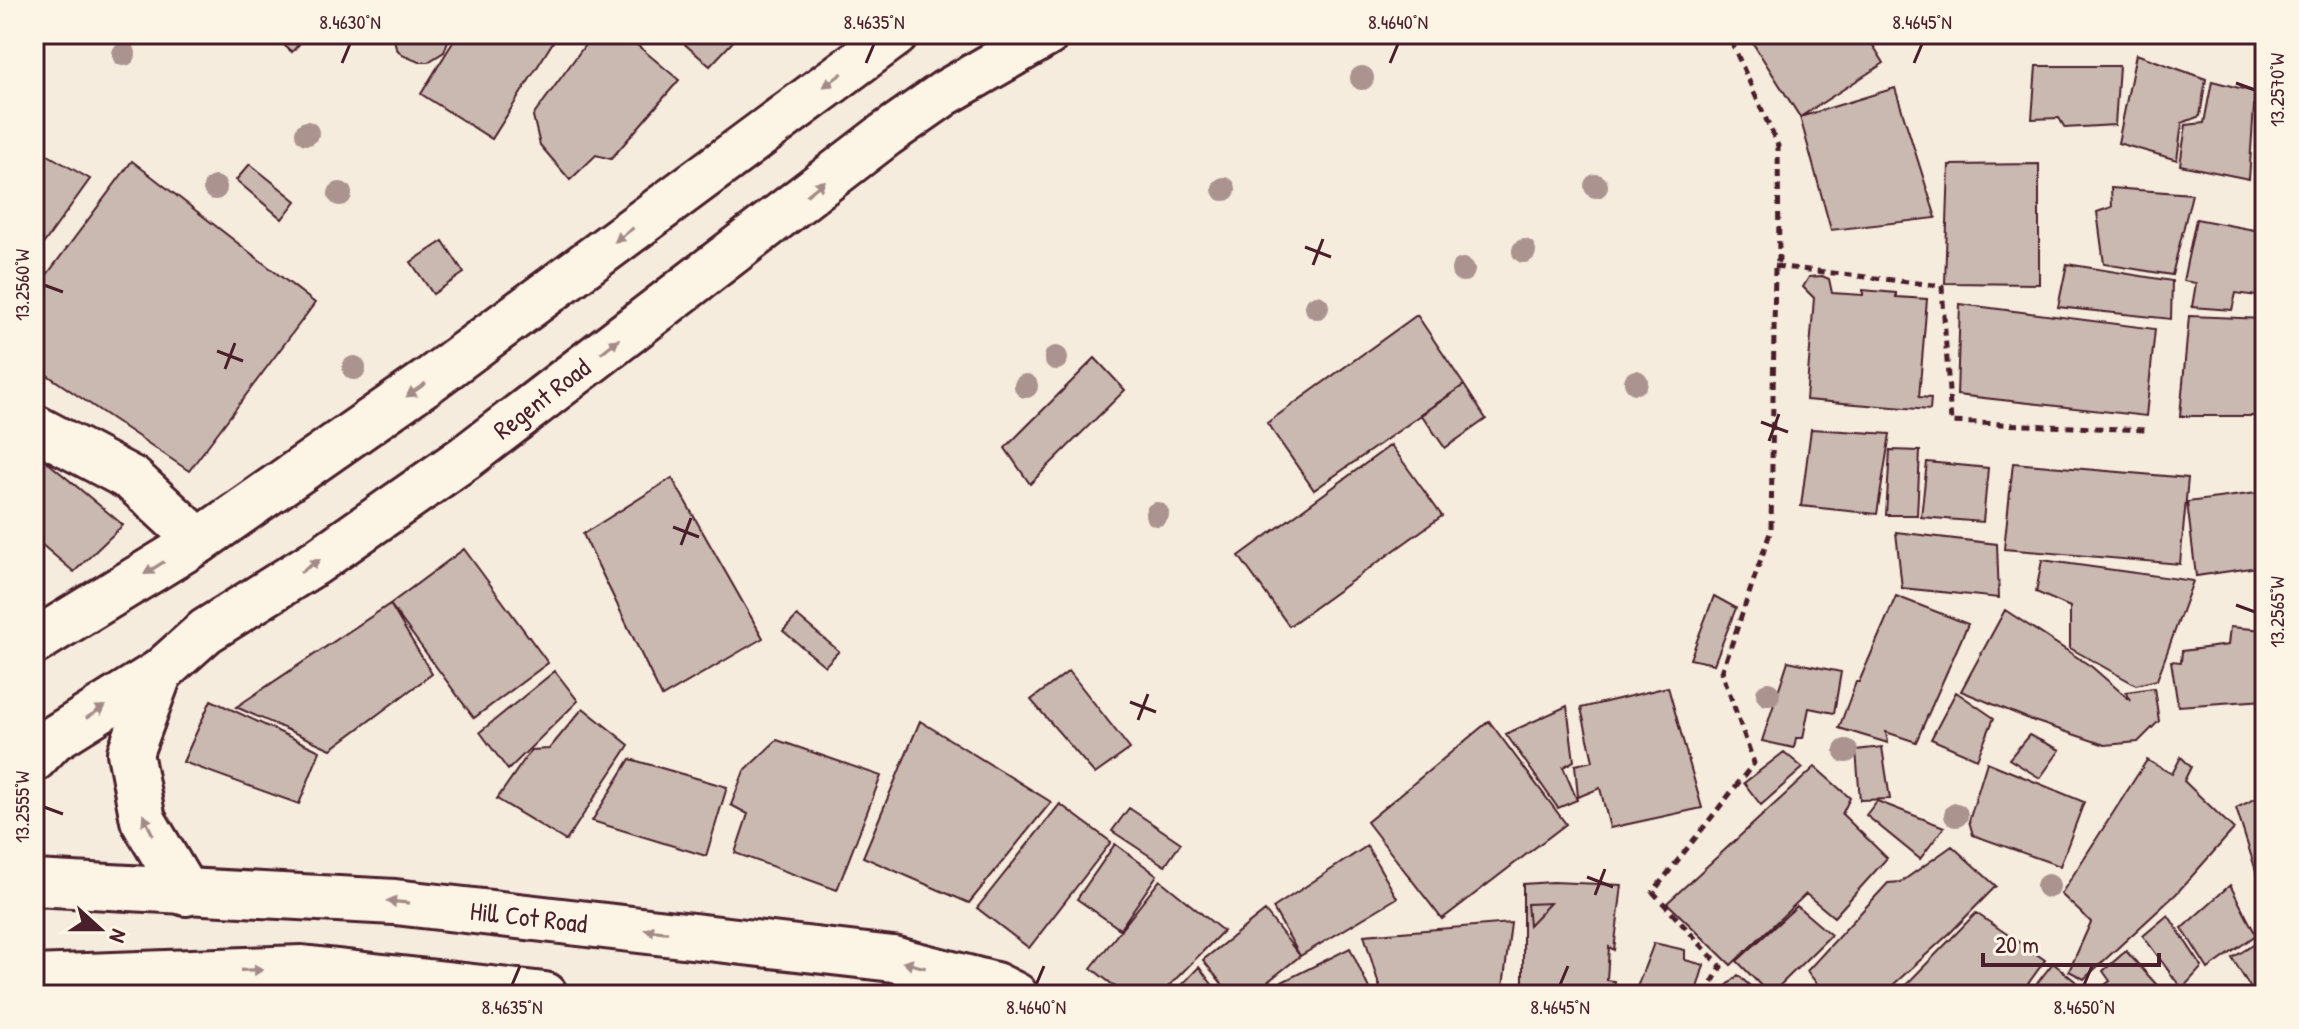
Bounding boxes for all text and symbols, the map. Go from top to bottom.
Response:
text: 8.4630°N [319,8,381,35]
text: 8.4635°N [843,8,905,35]
text: 8.4640°N [1368,8,1428,35]
text: 8.4645°N [1892,8,1952,35]
text: 13.2570°W [2263,52,2290,127]
one-way arrow [823,72,843,88]
one-way arrow [806,180,826,196]
one-way arrow [613,227,635,243]
text: 13.2560°W [8,248,35,321]
one-way arrow [600,339,620,355]
street label: Regent Road [486,350,597,447]
one-way arrow [405,382,426,397]
one-way arrow [299,559,321,573]
one-way arrow [143,560,165,574]
text: 13.2565°W [2263,575,2290,648]
one-way arrow [85,706,107,720]
text: 13.2555°W [8,770,35,843]
one-way arrow [141,814,155,837]
north arrow [60,889,140,969]
street label: Hill Cot Road [468,893,589,941]
one-way arrow [385,896,410,909]
scale bar [1983,917,2159,967]
text: N [102,925,135,947]
one-way arrow [643,925,668,938]
text: 20 m [1995,928,2039,960]
one-way arrow [901,958,926,970]
one-way arrow [240,964,265,977]
text: 8.4635°N [481,993,543,1020]
text: 8.4640°N [1006,993,1066,1020]
text: 8.4645°N [1530,993,1590,1020]
text: 8.4650°N [2053,993,2115,1020]

